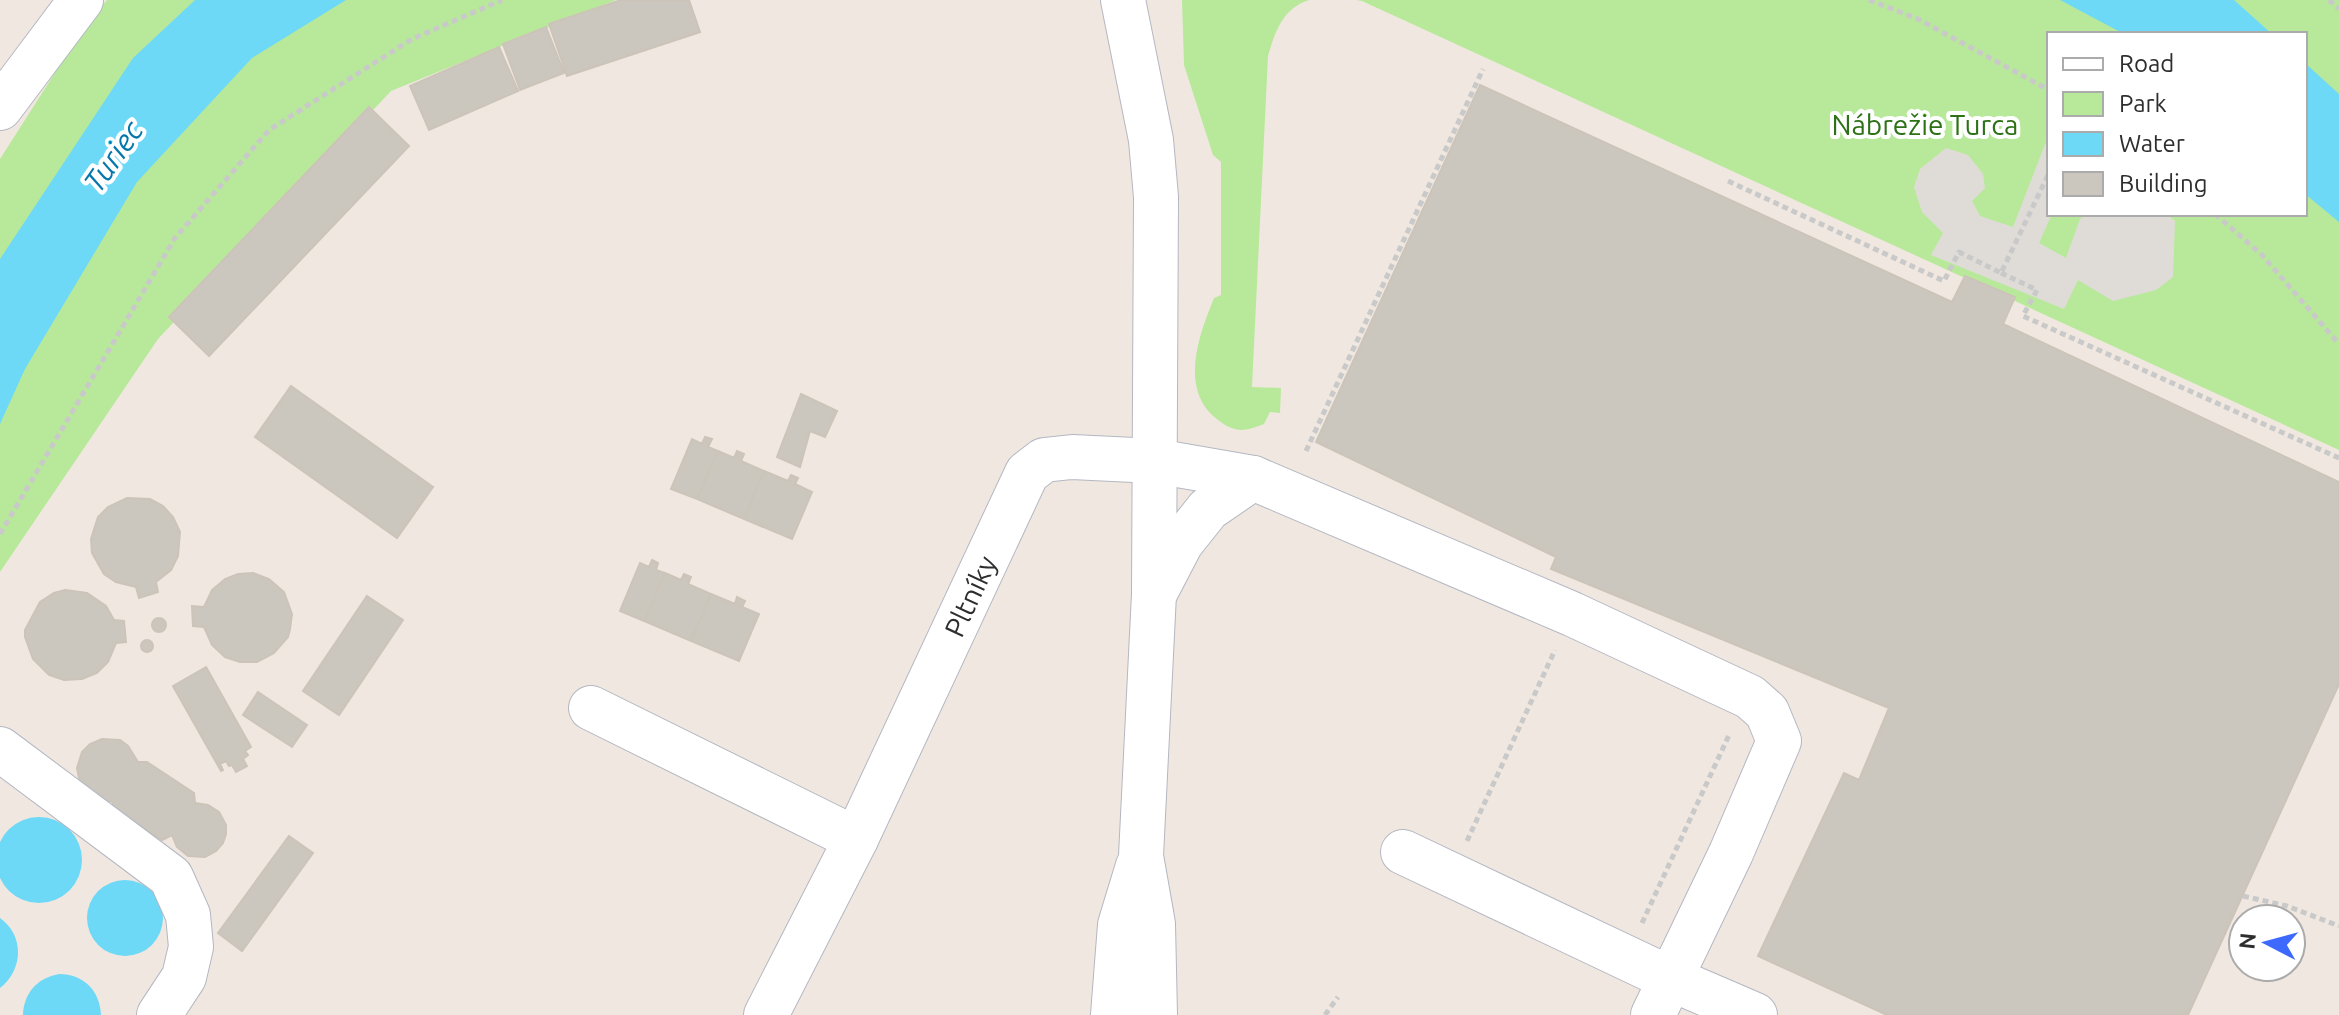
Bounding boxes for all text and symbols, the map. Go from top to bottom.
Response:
legend [2047,32,2307,216]
text: Road [2119,50,2174,77]
text: Park [2119,90,2167,117]
park label: Nábrežie Turca [1831,109,2019,140]
water label: Turiec [76,114,150,198]
text: Water [2119,130,2185,157]
text: Building [2119,170,2207,197]
street label: Pltníky [937,551,1002,641]
north arrow [2227,903,2307,983]
text: N [2233,931,2260,950]

